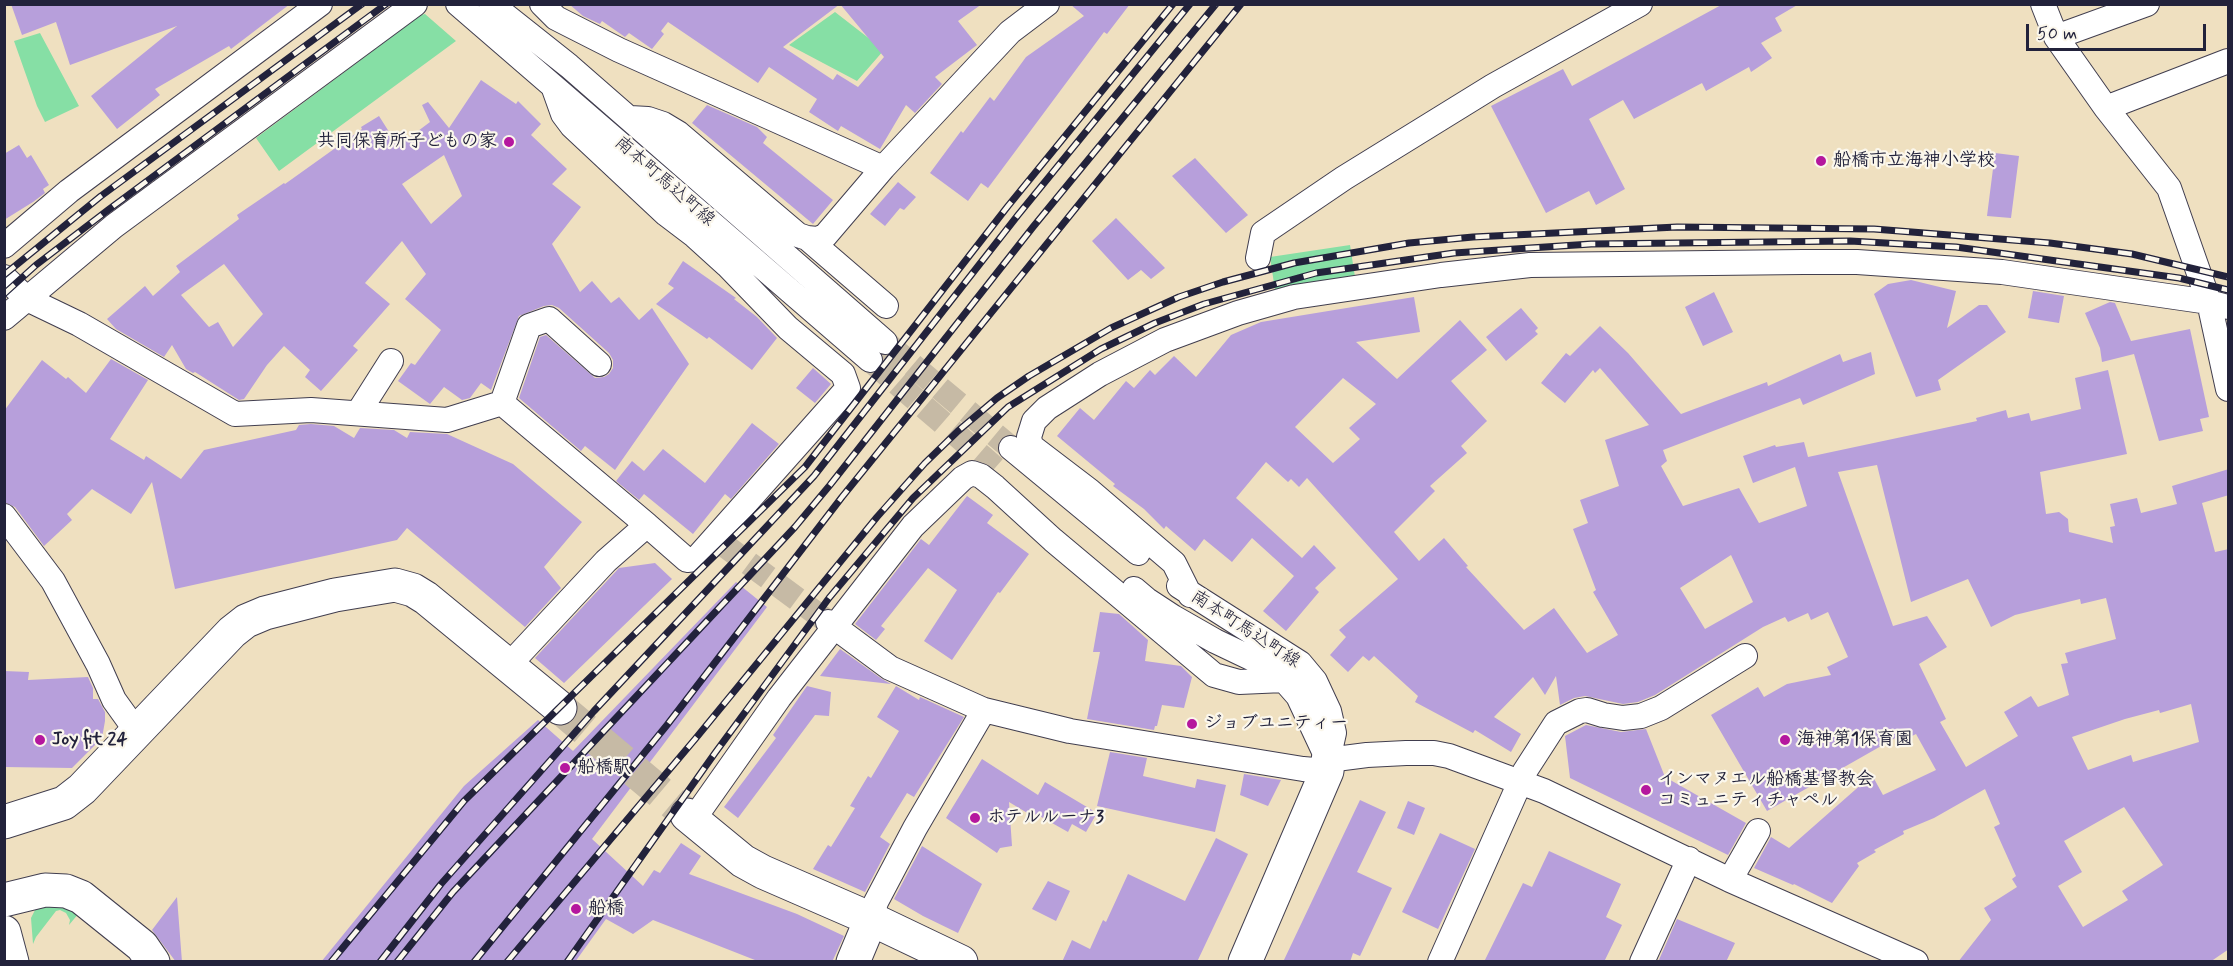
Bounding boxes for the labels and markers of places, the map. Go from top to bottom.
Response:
place label: 共同保育所子どもの家 [317,131,497,153]
marker: 共同保育所子どもの家 [502,135,516,149]
place label: 船橋市立海神小学校 [1833,150,1995,172]
marker: 船橋市立海神小学校 [1814,154,1828,168]
place label: ジョブユニティー [1204,713,1348,735]
marker: ジョブユニティー [1185,717,1199,731]
place label: Joy fit 24 [52,729,127,751]
place label: 海神第1保育園 [1797,729,1913,751]
marker: Joy fit 24 [33,733,47,747]
marker: 海神第1保育園 [1778,733,1792,747]
place label: 船橋駅 [577,757,631,779]
marker: 船橋駅 [558,761,572,775]
place label: インマヌエル船橋基督教会 コミュニティチャペル [1658,769,1874,812]
marker: インマヌエル船橋基督教会 コミュニティチャペル [1639,783,1653,797]
place label: ホテルルーナ3 [987,807,1104,829]
marker: ホテルルーナ3 [968,811,982,825]
place label: 船橋 [588,898,624,920]
marker: 船橋 [569,902,583,916]

